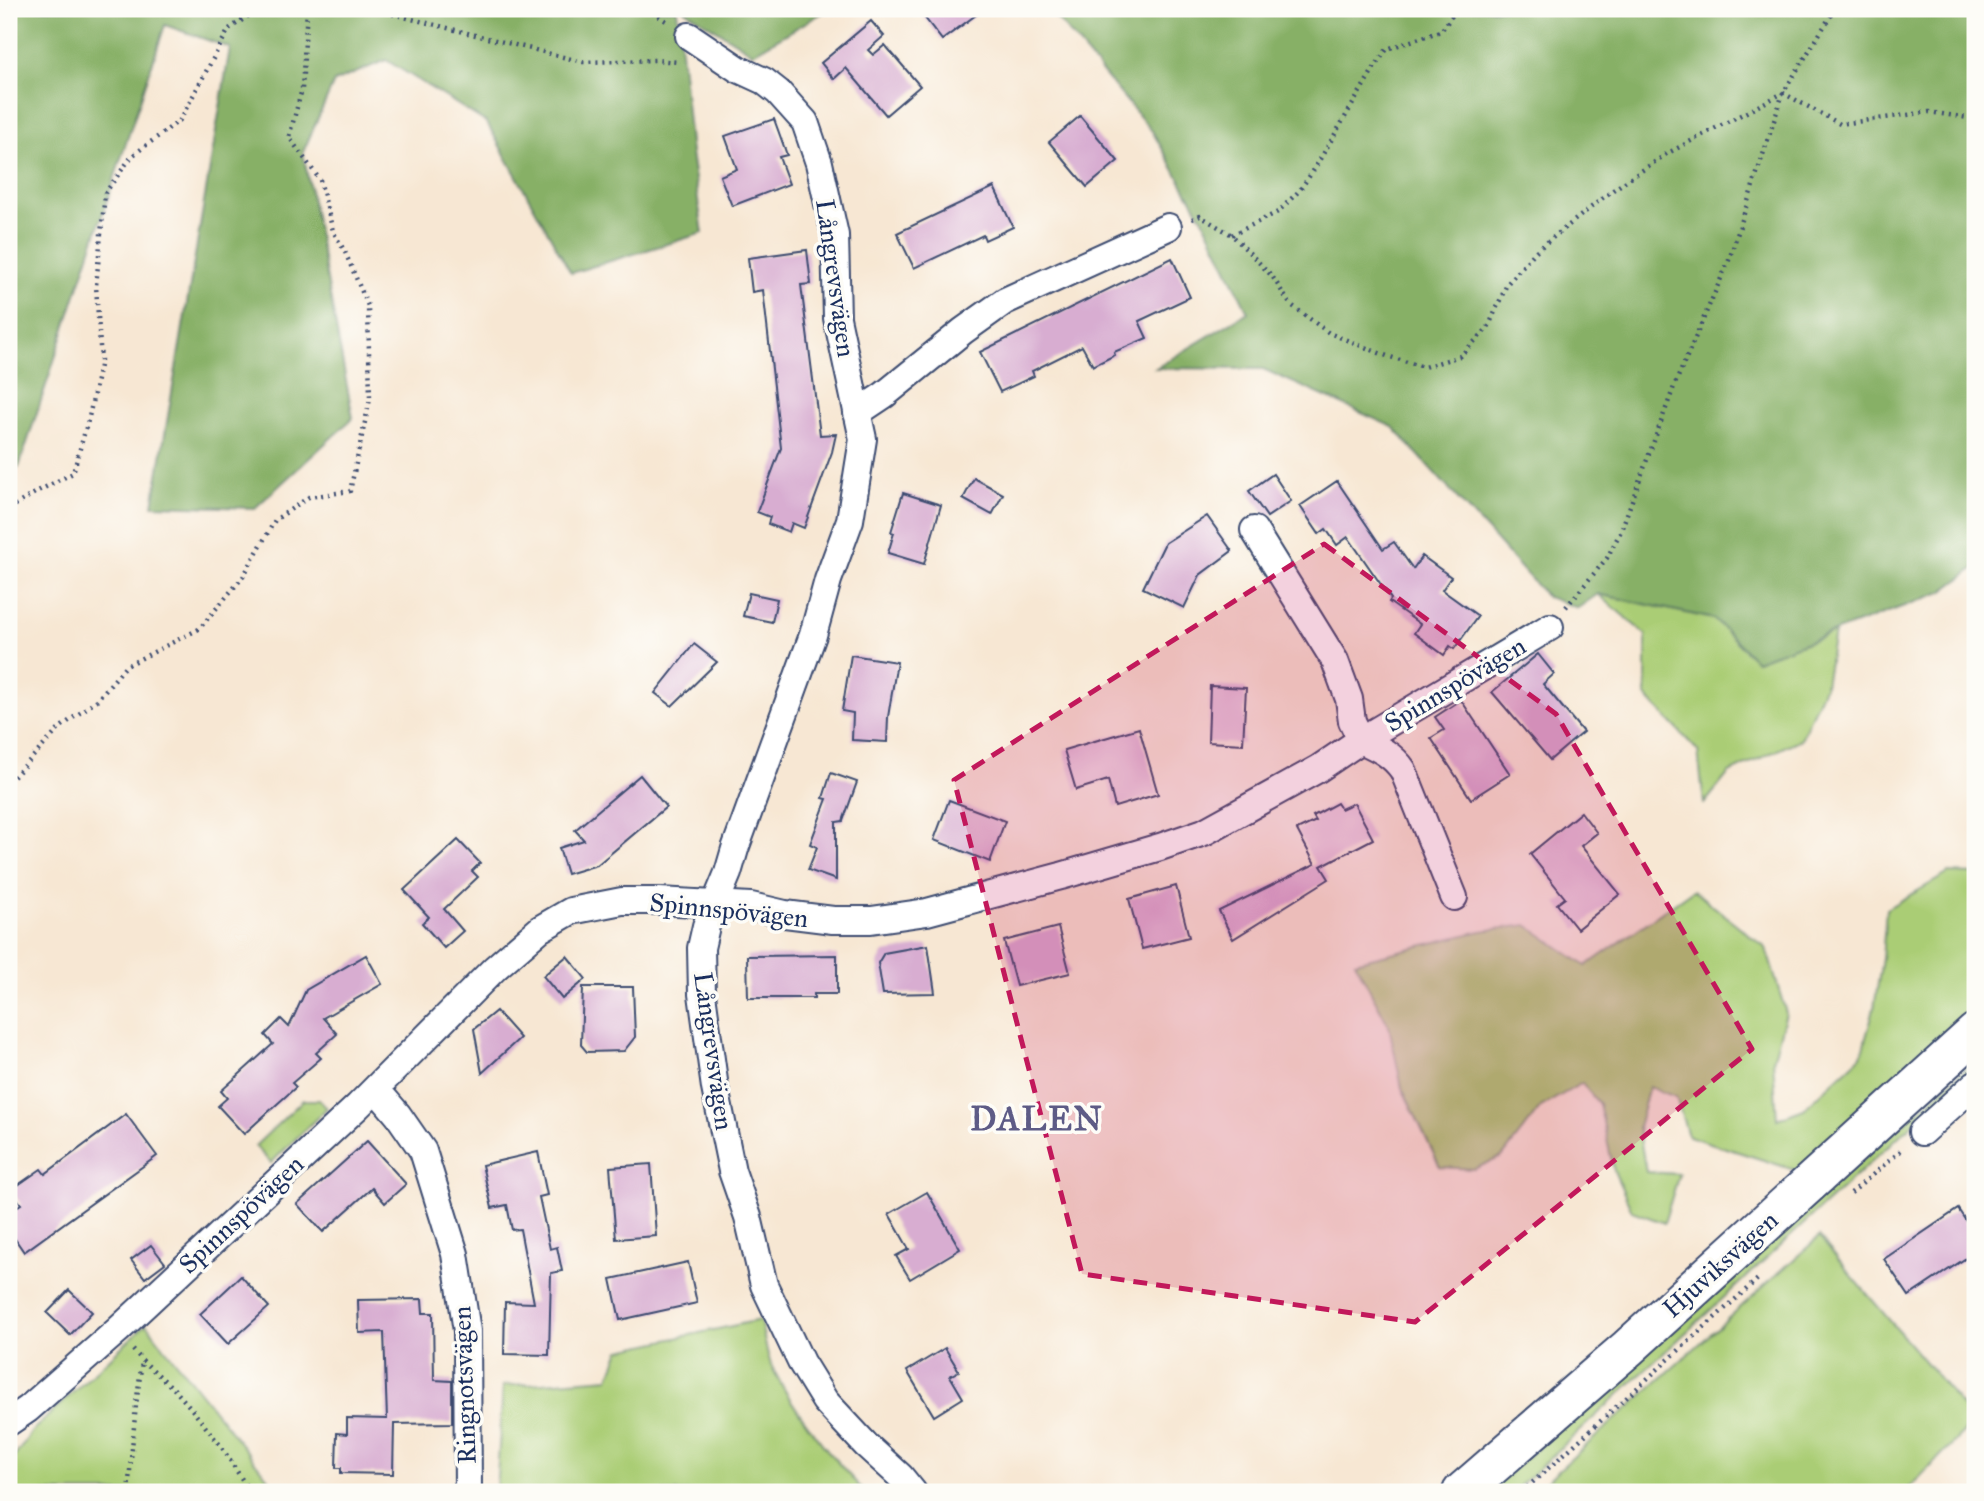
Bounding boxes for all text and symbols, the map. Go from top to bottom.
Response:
street label: Långrevsvägen [809,197,863,359]
street label: Spinnspövägen [1379,629,1531,739]
street label: Spinnspövägen [648,886,810,934]
street label: Långrevsvägen [687,970,741,1132]
district label: DALEN [970,1099,1104,1139]
street label: Spinnspövägen [172,1148,310,1280]
street label: Hjuviksvägen [1656,1204,1784,1324]
street label: Ringnotsvägen [445,1305,483,1465]

